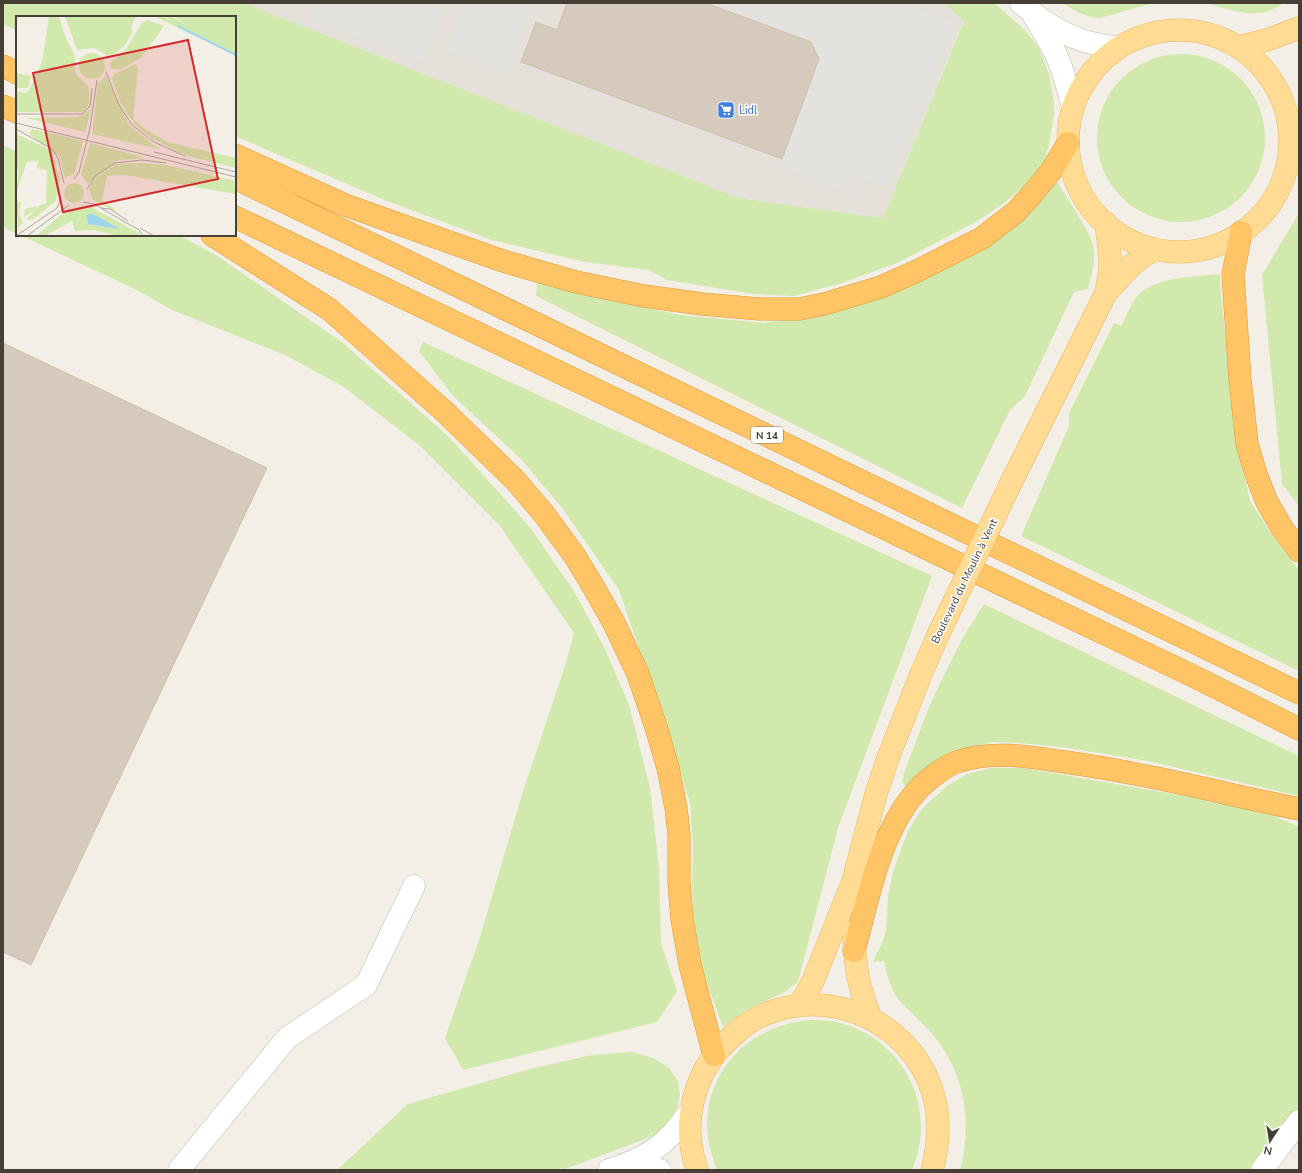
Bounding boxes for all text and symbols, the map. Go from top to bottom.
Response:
inset map [16,16,236,236]
supermarket icon: Lidl [716,100,736,120]
place label: Lidl [739,103,758,118]
road number: N 14 [751,427,783,443]
street label: Boulevard du Moulin à Vent [928,516,1001,646]
north arrow [1250,1121,1290,1161]
text: N [1262,1142,1274,1158]

